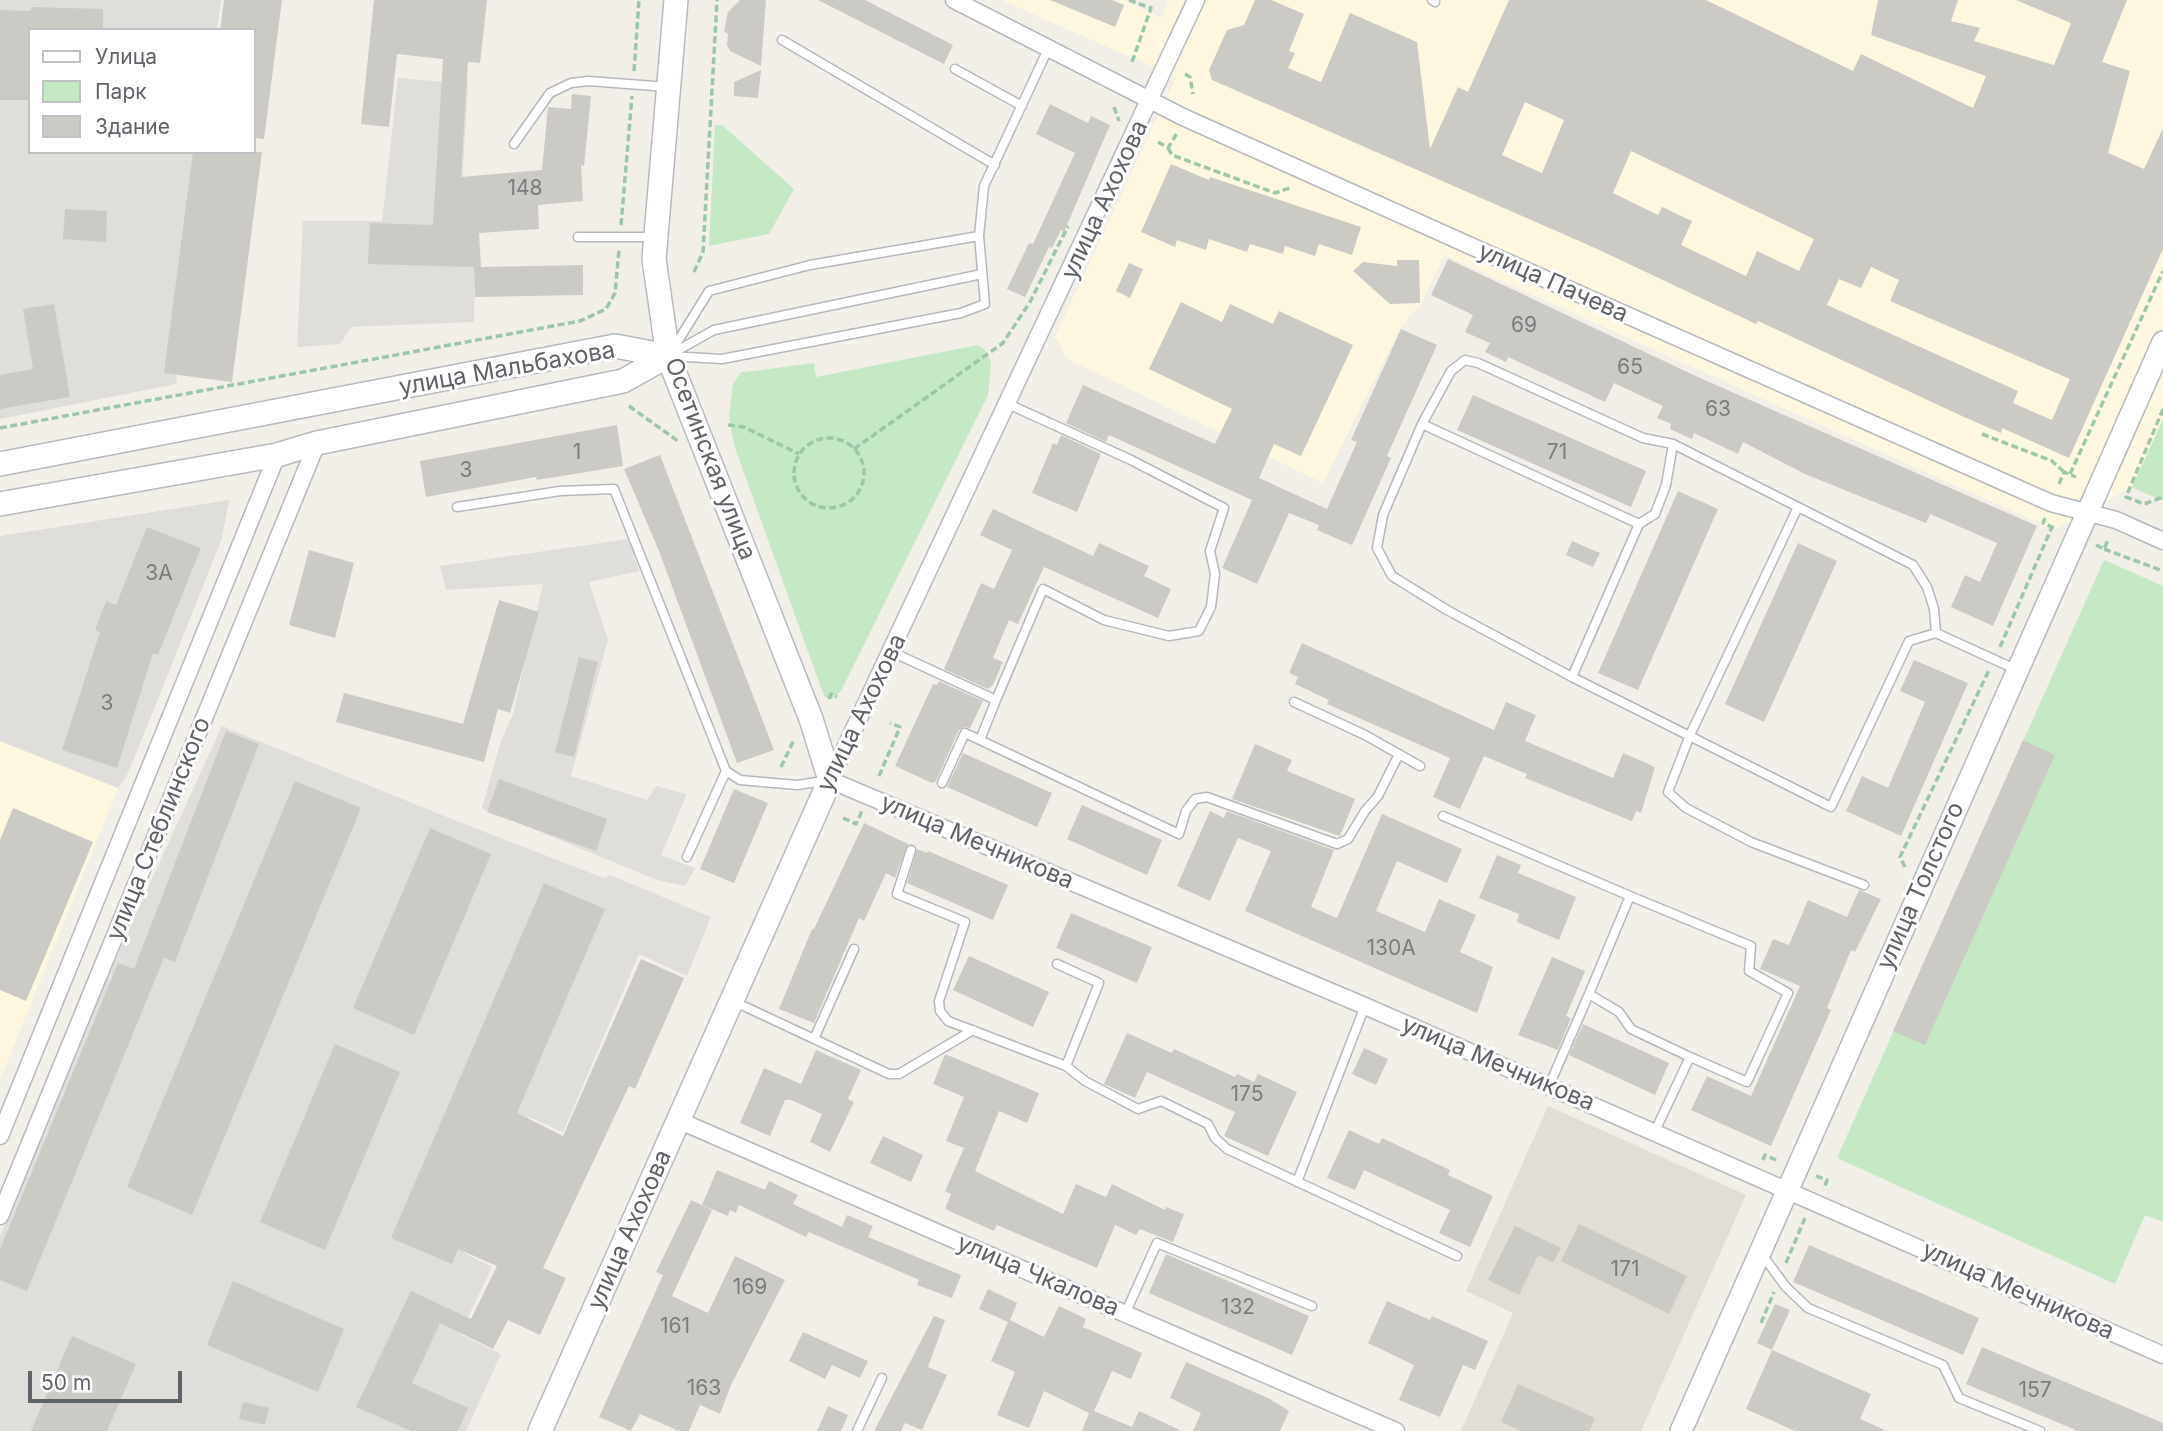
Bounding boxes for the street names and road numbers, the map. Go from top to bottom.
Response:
street label: улица Ахохова [1056,116,1154,284]
street label: улица Пачева [1474,237,1632,329]
street label: улица Мальбахова [397,336,617,402]
street label: Осетинская улица [658,354,762,564]
street label: улица Ахохова [811,629,913,797]
street label: улица Стеблинского [101,713,217,945]
street label: улица Мечникова [876,788,1078,896]
street label: улица Толстого [1871,798,1971,974]
street label: улица Мечникова [1397,1010,1599,1118]
street label: улица Ахохова [582,1146,678,1314]
street label: улица Чкалова [953,1229,1123,1323]
street label: улица Мечникова [1918,1236,2118,1346]

